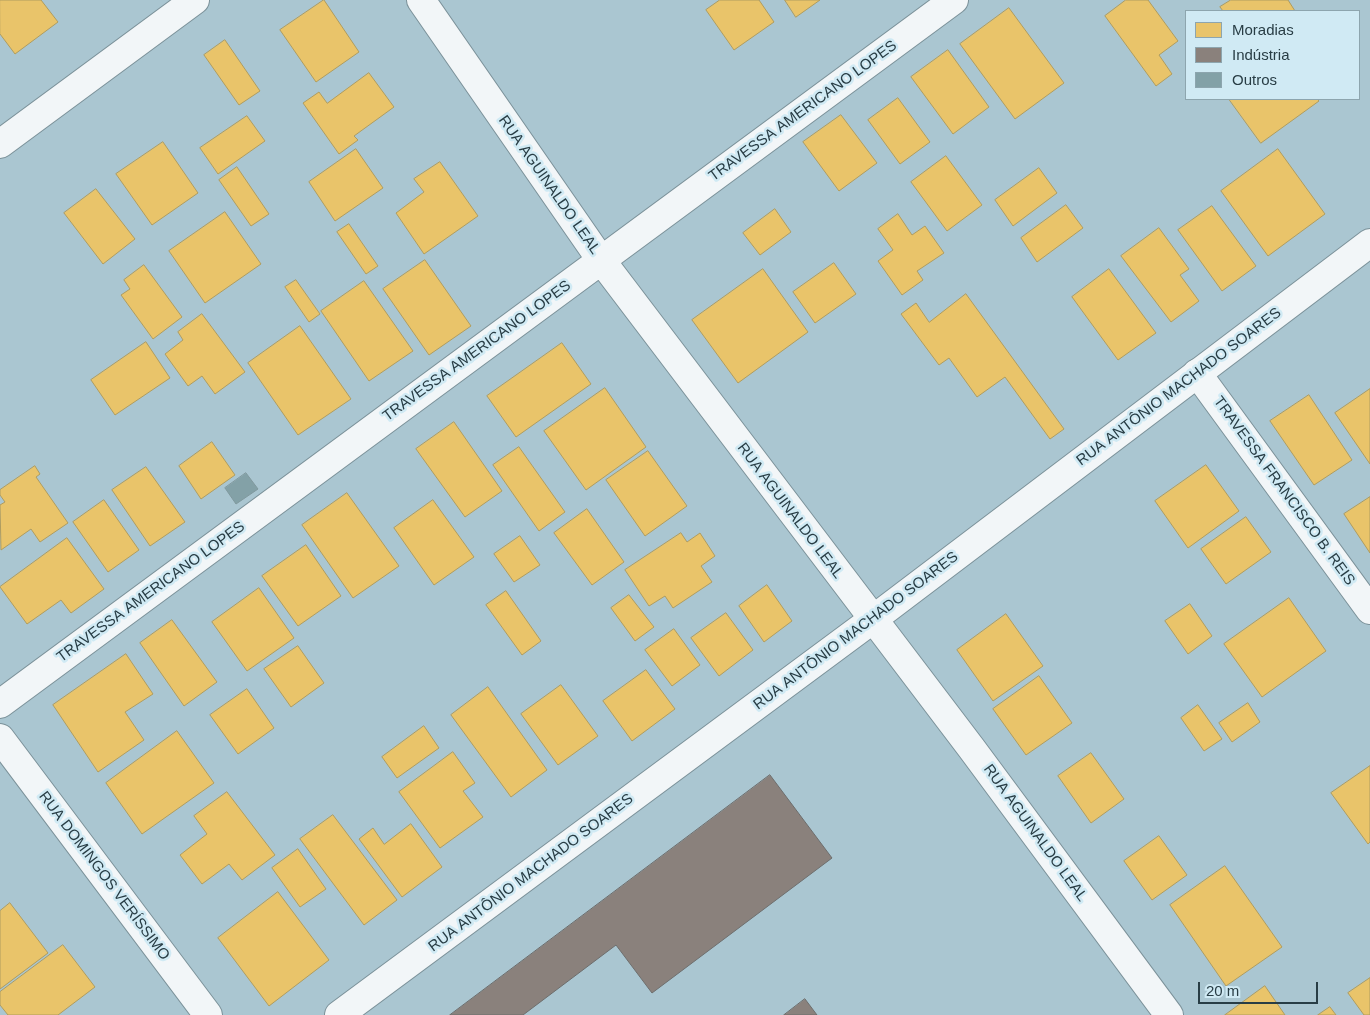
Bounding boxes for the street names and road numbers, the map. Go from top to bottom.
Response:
street label: TRAVESSA AMERICANO LOPES [705,37,901,185]
street label: RUA AGUINALDO LEAL [494,112,604,258]
street label: TRAVESSA AMERICANO LOPES [379,277,575,425]
street label: RUA ANTÔNIO MACHADO SOARES [1073,304,1285,470]
street label: TRAVESSA FRANCISCO B. REIS [1209,393,1359,589]
street label: RUA AGUINALDO LEAL [733,440,847,582]
street label: TRAVESSA AMERICANO LOPES [53,518,249,666]
street label: RUA ANTÔNIO MACHADO SOARES [750,548,962,714]
street label: RUA AGUINALDO LEAL [979,761,1091,905]
street label: RUA DOMINGOS VERÍSSIMO [35,788,173,964]
street label: RUA ANTÔNIO MACHADO SOARES [425,790,637,956]

